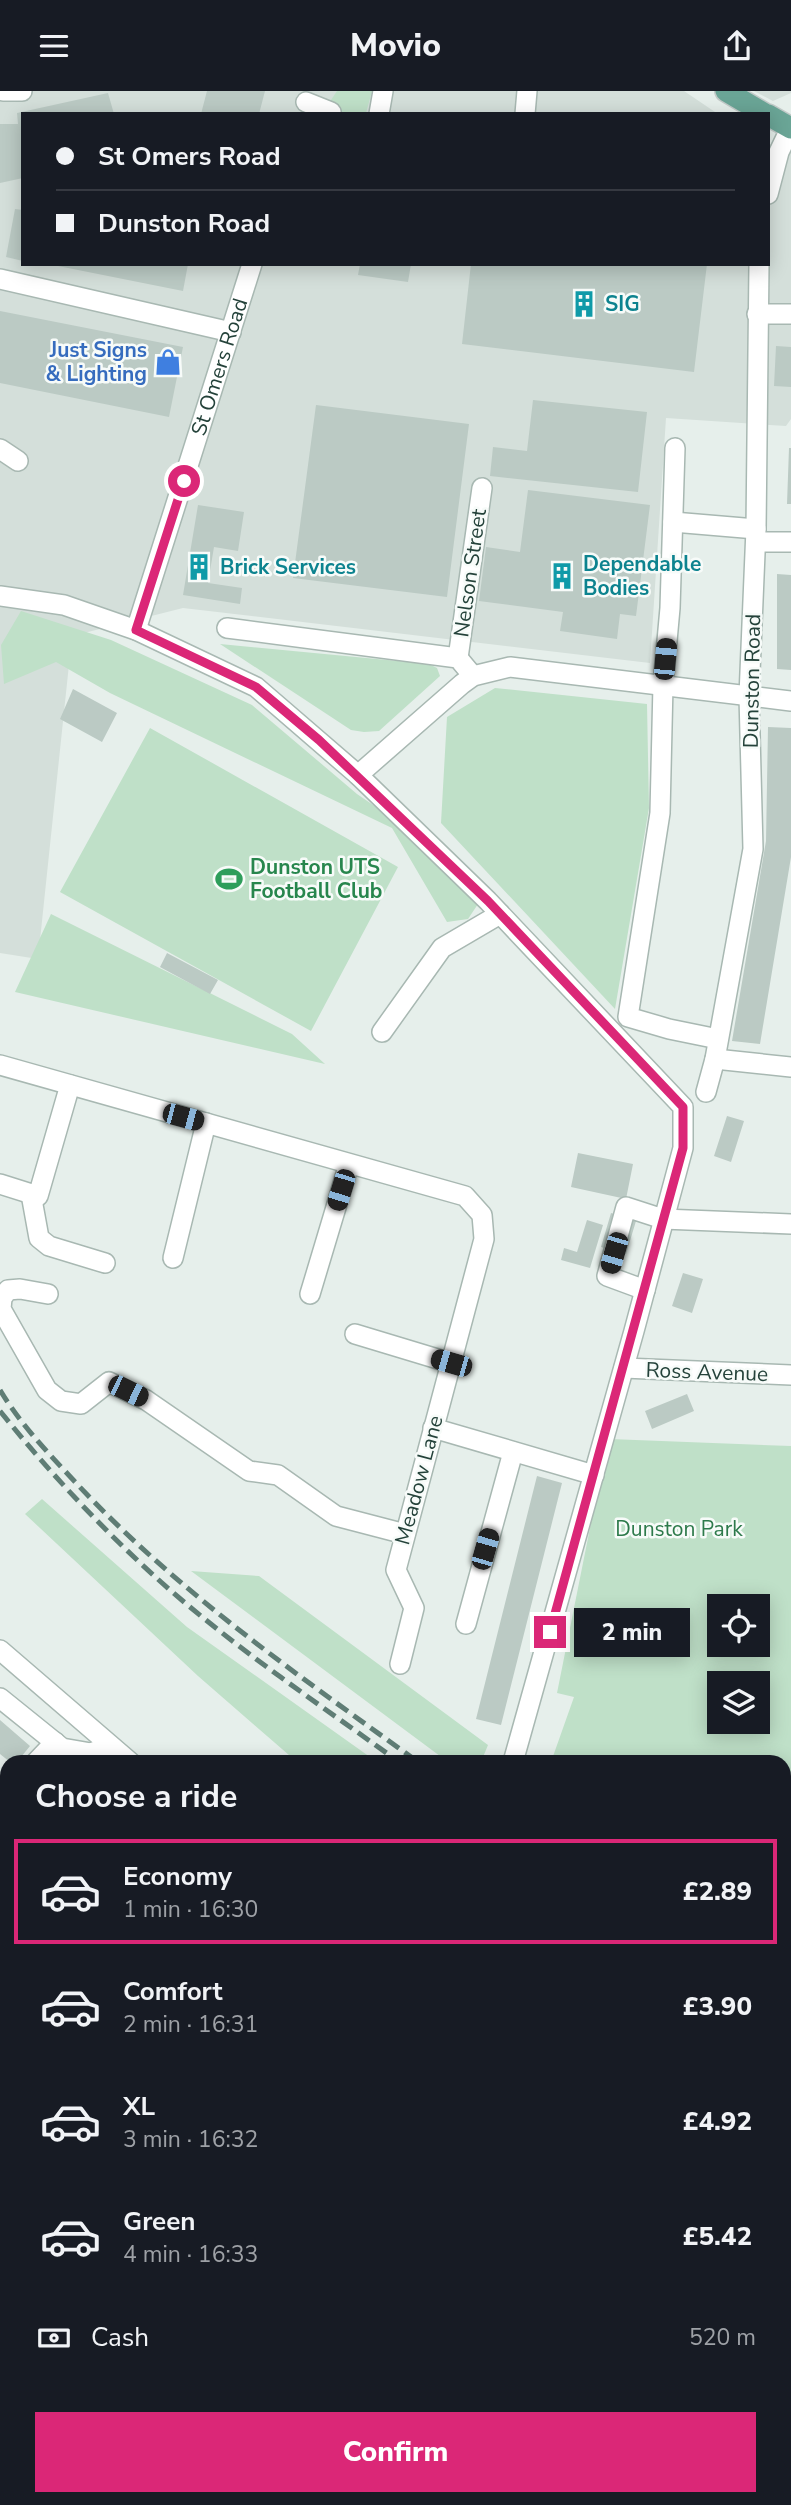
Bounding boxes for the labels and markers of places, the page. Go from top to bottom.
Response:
building icon: SIG [569,289,599,319]
place label: SIG [605,290,640,318]
place label: Just Signs & Lighting [46,336,147,388]
shop icon: Just Signs & Lighting [153,347,183,377]
place label: Dependable Bodies [583,550,701,602]
building icon: Brick Services [184,552,214,582]
place label: Brick Services [220,553,356,581]
building icon: Dependable Bodies [547,561,577,591]
place label: Dunston UTS Football Club [250,853,382,905]
sports icon: Dunston UTS Football Club [214,864,244,894]

